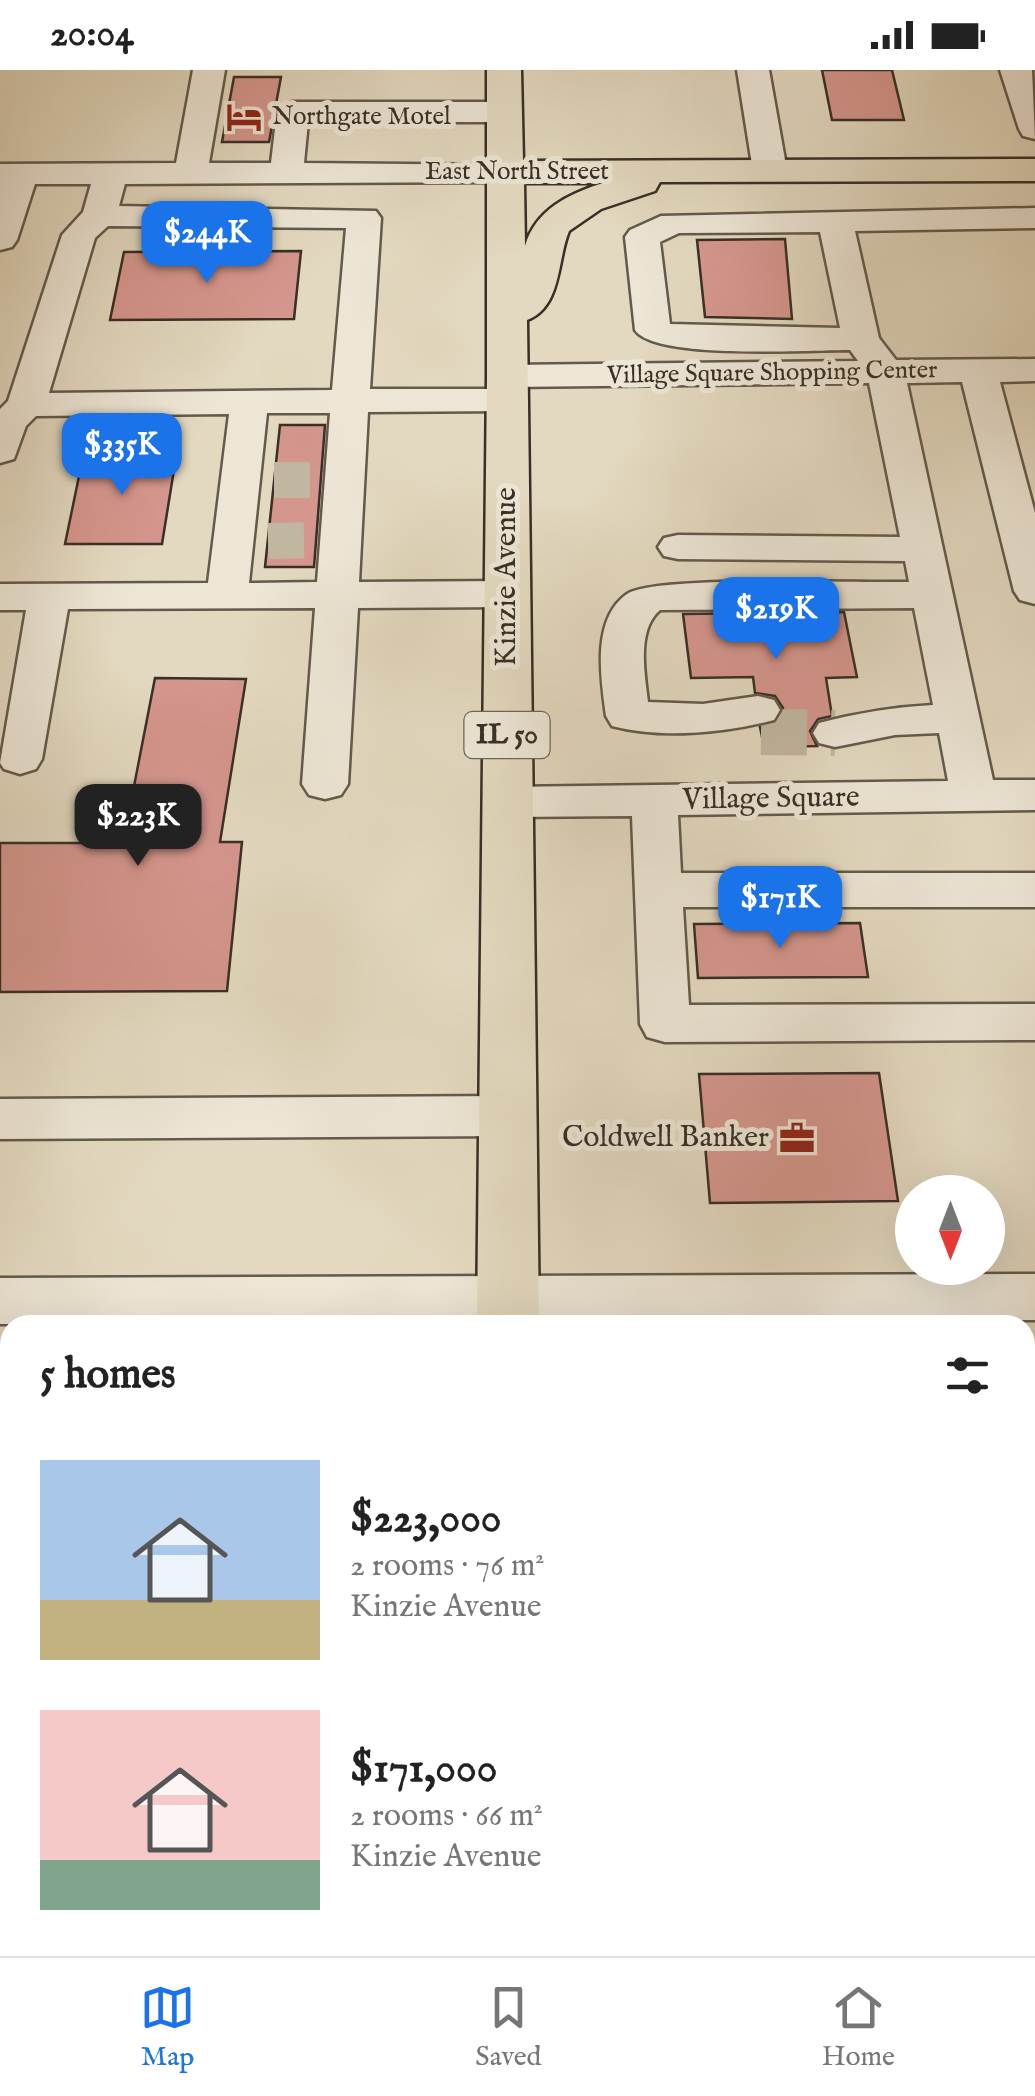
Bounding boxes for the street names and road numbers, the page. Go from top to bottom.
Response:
street label: East North Street [425,156,609,188]
street label: Village Square Shopping Center [606,354,937,392]
street label: Kinzie Avenue [488,487,526,667]
road number: IL 50 [464,712,550,758]
street label: Village Square [681,778,860,820]

